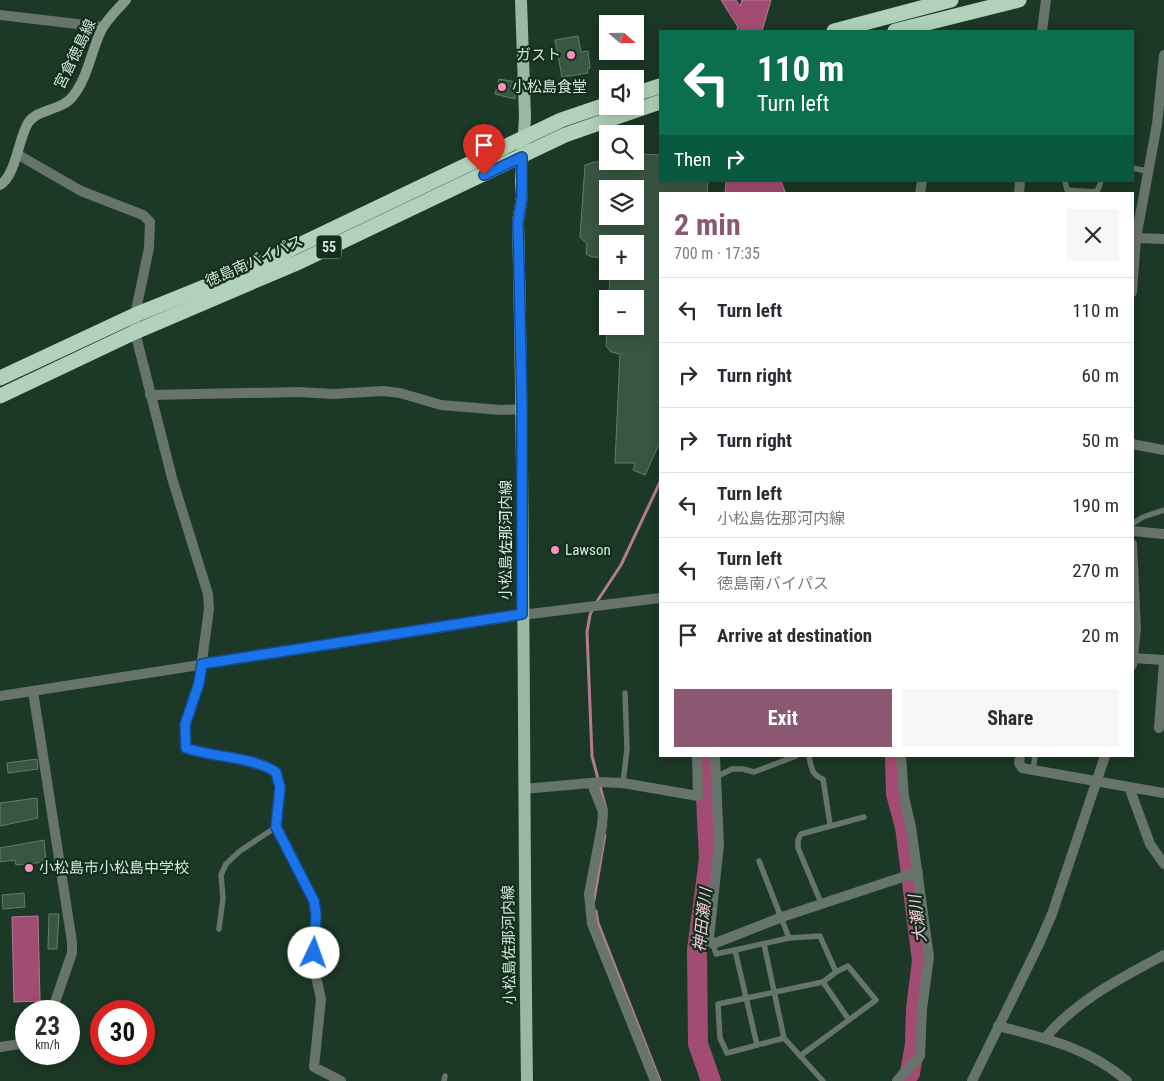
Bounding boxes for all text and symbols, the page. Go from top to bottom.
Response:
north arrow [599,15,644,60]
map controls [599,15,644,335]
street label: 宮倉徳島線 [50,16,100,92]
place label: ガスト [516,46,561,64]
marker: ガスト [565,49,577,61]
text: 110 m [757,49,844,90]
icon: left [674,50,739,115]
button: sound [599,70,644,115]
place label: 小松島食堂 [512,78,587,96]
marker: 小松島食堂 [496,81,508,93]
text: Turn left [757,91,829,116]
pin [463,124,505,175]
button: search [599,125,644,170]
icon: arrive [470,131,498,159]
icon: right [721,145,749,173]
text: Then [674,148,711,171]
button: layers [599,180,644,225]
text: 2 min [674,207,741,242]
button: close [1067,209,1119,261]
street label: 徳島南バイパス [203,231,305,291]
button: + [599,235,644,280]
road number: 55 [316,236,342,258]
text: 700 m · 17:35 [674,244,760,263]
button: − [599,290,644,335]
icon: left [674,296,702,324]
text: Turn left [717,299,782,322]
text: 110 m [1072,299,1119,322]
icon: right [674,361,702,389]
text: Turn right [717,364,792,387]
text: 60 m [1082,364,1119,387]
icon: right [674,426,702,454]
text: Turn right [717,429,792,452]
text: 50 m [1082,429,1119,452]
street label: 小松島佐那河内線 [497,480,515,600]
text: Turn left [717,482,782,505]
icon: left [674,491,702,519]
text: 190 m [1072,494,1119,517]
text: 小松島佐那河内線 [717,509,845,528]
place label: Lawson [565,541,611,559]
marker: Lawson [549,544,561,556]
text: Turn left [717,547,782,570]
icon: left [674,556,702,584]
text: 270 m [1072,559,1119,582]
text: 徳島南バイパス [717,574,829,593]
icon: arrive [674,621,702,649]
text: Arrive at destination [717,624,872,647]
text: 20 m [1082,624,1119,647]
button: Exit [674,689,892,747]
button: Share [902,689,1119,747]
place label: 小松島市小松島中学校 [39,859,189,877]
marker: 小松島市小松島中学校 [23,862,35,874]
street label: 小松島佐那河内線 [499,885,519,1005]
water label: 神田瀬川 [690,885,715,953]
water label: 大瀬川 [905,892,930,944]
position arrow [287,926,339,978]
speed limit sign: 30 [90,1000,155,1065]
text: 23 [35,1012,60,1041]
text: km/h [35,1038,60,1052]

